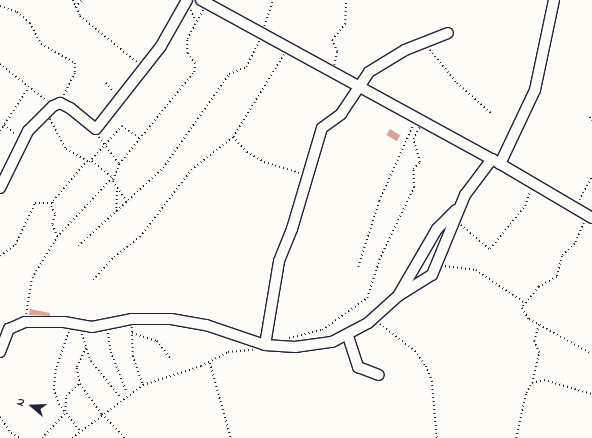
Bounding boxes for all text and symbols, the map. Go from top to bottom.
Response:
north arrow [12,386,52,426]
text: N [12,396,29,408]

